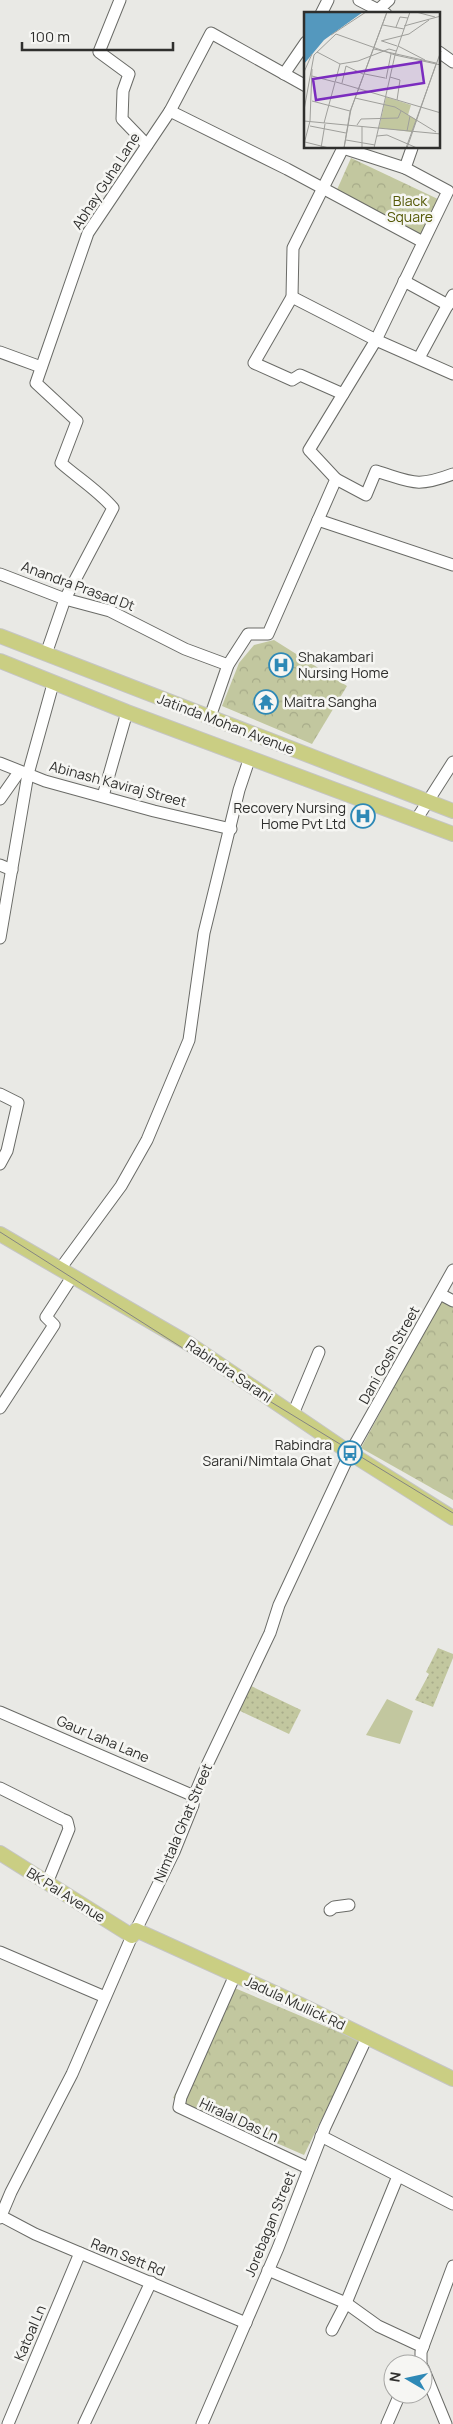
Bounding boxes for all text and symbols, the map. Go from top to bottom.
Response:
inset map [304,12,440,149]
scale bar [22,20,174,52]
text: 100 m [30,26,70,47]
street label: Abhay Guha Lane [67,129,144,233]
park label: Black Square [387,191,433,226]
street label: Anandra Prasad Dt [19,556,138,615]
place label: Shakambari Nursing Home [298,647,389,682]
hospital icon: Shakambari Nursing Home [268,652,294,678]
street label: Jatinda Mohan Avenue [155,689,297,758]
temple icon: Maitra Sangha [253,689,279,715]
place label: Maitra Sangha [284,692,377,711]
street label: Abinash Kaviraj Street [48,756,189,811]
place label: Recovery Nursing Home Pvt Ltd [233,798,346,833]
hospital icon: Recovery Nursing Home Pvt Ltd [350,803,376,829]
street label: Dani Gosh Street [354,1302,424,1407]
street label: Rabindra Sarani [182,1335,276,1407]
place label: Rabindra Sarani/Nimtala Ghat [203,1435,332,1470]
bus stop icon: Rabindra Sarani/Nimtala Ghat [337,1440,363,1466]
street label: Gaur Laha Lane [54,1710,152,1767]
street label: Nimtala Ghat Street [149,1760,216,1885]
street label: BK Pal Avenue [23,1863,109,1926]
street label: Jadula Mullick Rd [242,1971,349,2034]
street label: Hiralal Das Ln [197,2093,282,2146]
street label: Jorebagan Street [240,2168,300,2279]
street label: Ram Sett Rd [88,2233,168,2280]
street label: Katoal Ln [9,2302,50,2364]
north arrow [383,2354,433,2404]
text: N [384,2370,405,2383]

